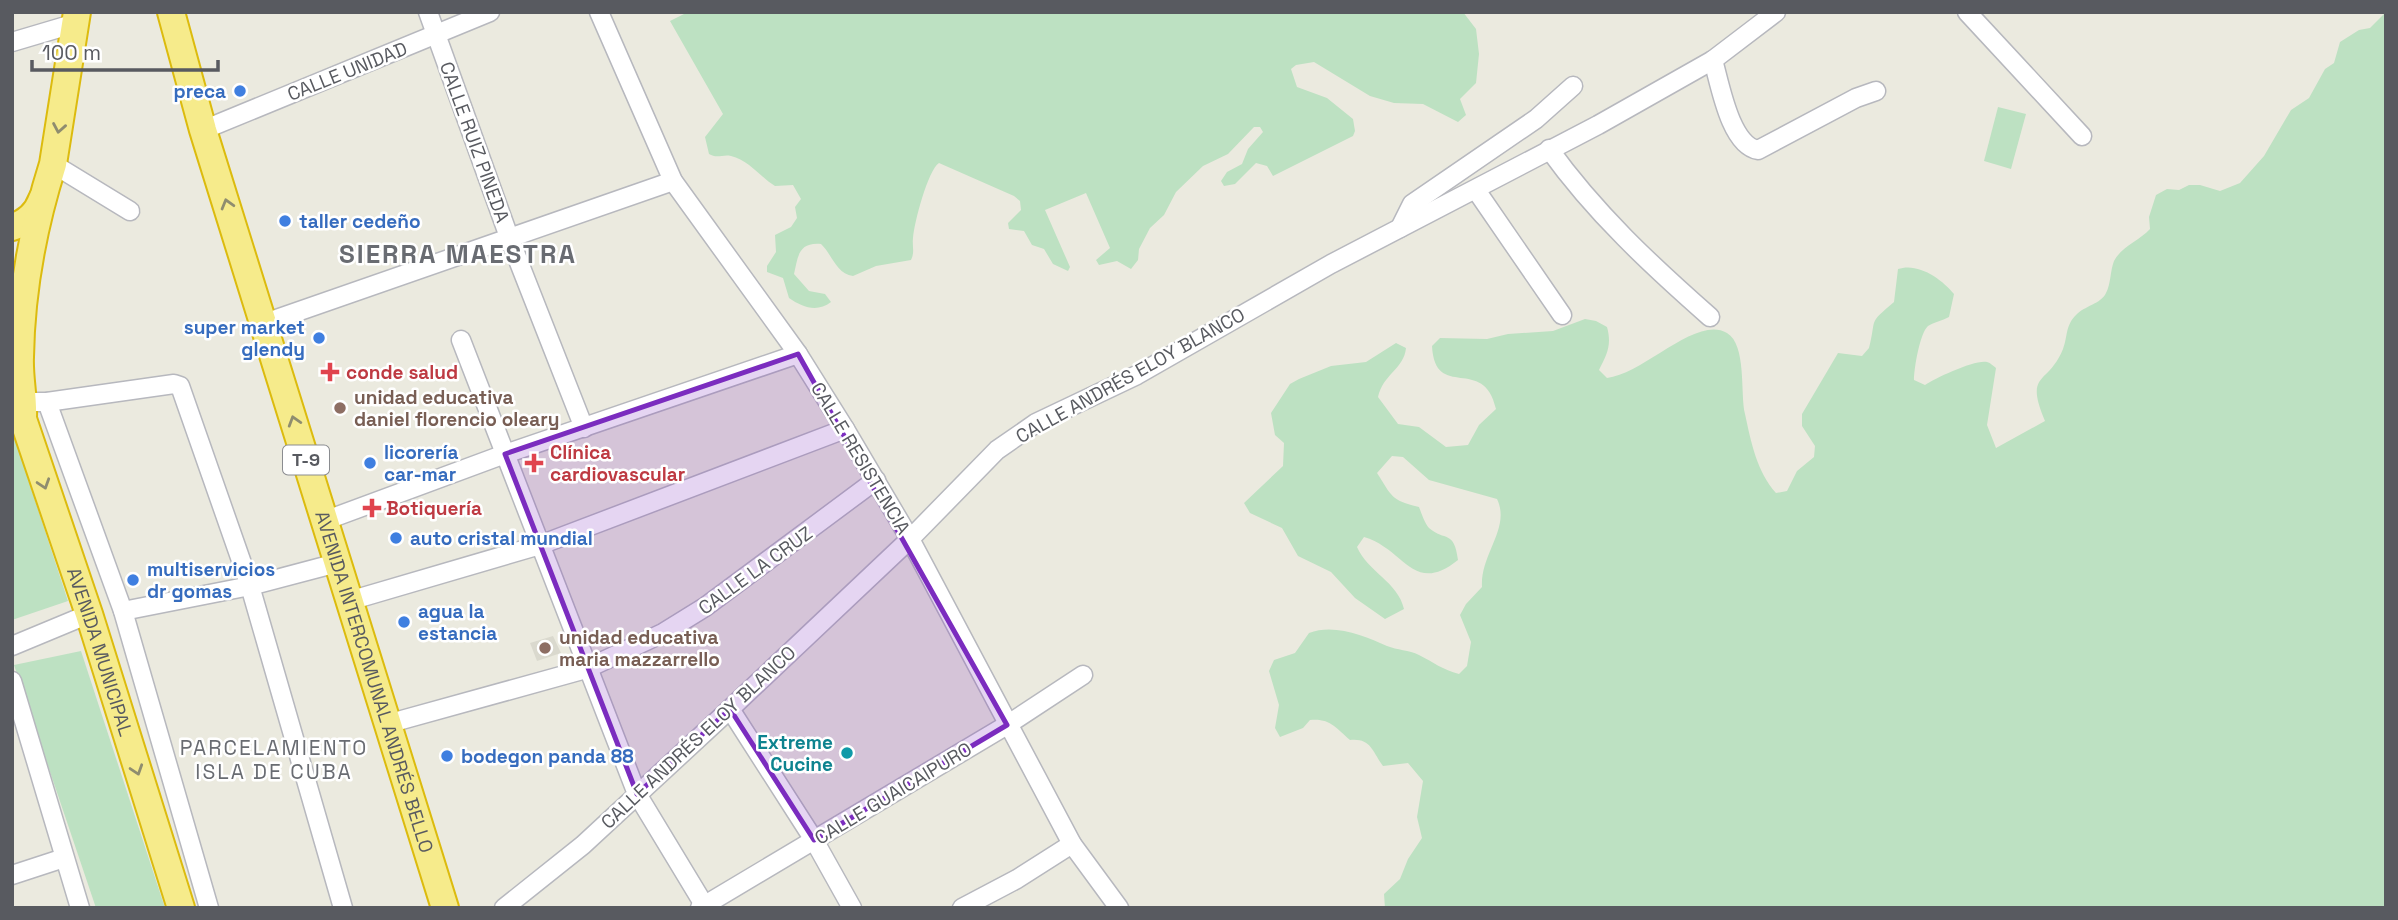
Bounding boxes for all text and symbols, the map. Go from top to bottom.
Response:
scale bar [32,28,217,72]
street label: CALLE UNIDAD [284,36,411,107]
text: 100 m [42,39,101,66]
street label: CALLE RUIZ PINEDA [434,58,515,226]
place label: preca [174,79,226,104]
marker: preca [232,83,248,99]
one-way arrow [52,122,67,134]
one-way arrow [221,198,236,210]
place label: taller cedeño [299,209,421,234]
marker: taller cedeño [277,213,293,229]
district label: SIERRA MAESTRA [339,237,577,271]
street label: CALLE ANDRÉS ELOY BLANCO [1011,302,1249,449]
place label: super market glendy [184,315,305,362]
marker: super market glendy [311,330,327,346]
place label: conde salud [346,360,458,385]
marker: conde salud [320,362,340,382]
street label: CALLE RESISTENCIA [805,377,916,539]
place label: unidad educativa daniel florencio oleary [354,385,560,432]
marker: unidad educativa daniel florencio oleary [332,400,348,416]
one-way arrow [288,415,303,427]
place label: licorería car-mar [384,440,459,487]
place label: Clínica cardiovascular [550,440,685,487]
road number: T-9 [283,446,329,474]
marker: Clínica cardiovascular [524,453,544,473]
marker: licorería car-mar [362,455,378,471]
one-way arrow [36,477,51,489]
place label: Botiquería [386,496,482,521]
marker: Botiquería [364,500,380,516]
street label: AVENIDA INTERCOMUNAL ANDRÉS BELLO [309,508,439,856]
street label: CALLE LA CRUZ [693,521,817,620]
place label: auto cristal mundial [410,526,593,551]
marker: auto cristal mundial [388,530,404,546]
place label: multiservicios dr gomas [147,557,275,604]
street label: AVENIDA MUNICIPAL [61,564,138,739]
marker: multiservicios dr gomas [125,572,141,588]
place label: agua la estancia [418,599,497,646]
marker: agua la estancia [396,614,412,630]
place label: unidad educativa maria mazzarrello [559,625,720,672]
marker: unidad educativa maria mazzarrello [537,640,553,656]
street label: CALLE ANDRÉS ELOY BLANCO [595,640,801,835]
place label: Extreme Cucine [757,730,833,777]
district label: PARCELAMIENTO ISLA DE CUBA [180,734,368,785]
street label: CALLE GUAICAIPURO [810,737,977,850]
place label: bodegon panda 88 [461,744,634,769]
marker: Extreme Cucine [839,745,855,761]
marker: bodegon panda 88 [439,748,455,764]
one-way arrow [129,763,143,776]

